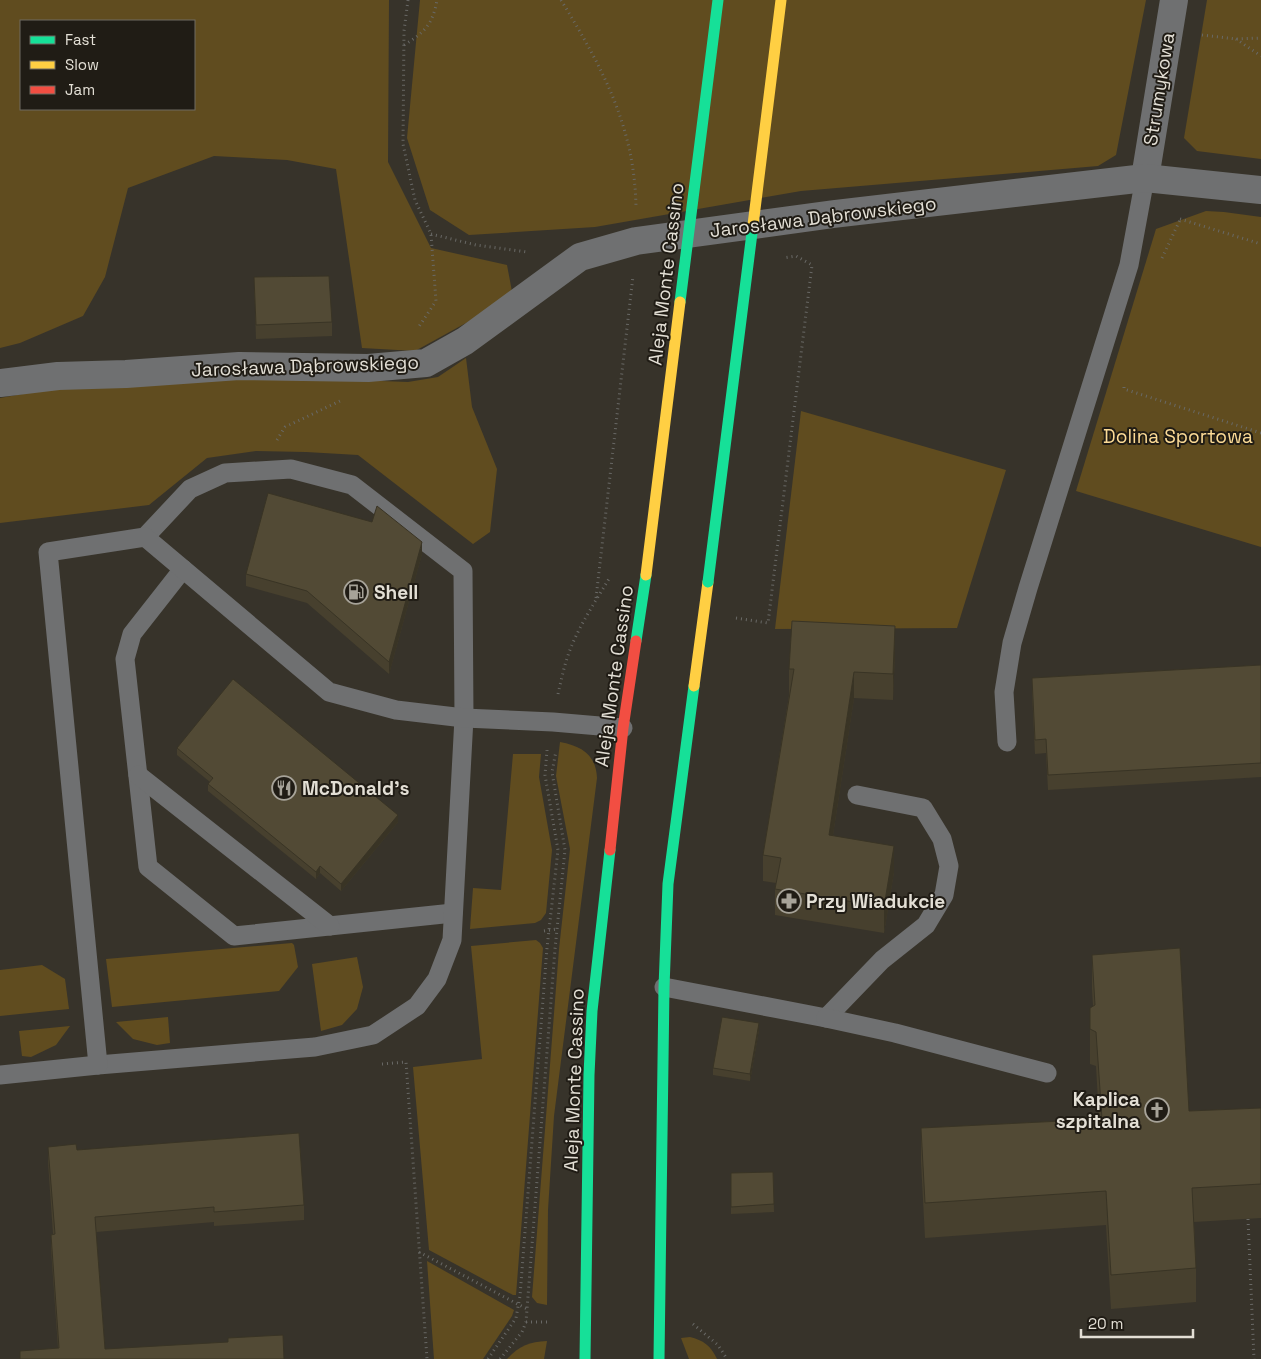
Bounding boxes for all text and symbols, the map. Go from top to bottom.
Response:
legend [20,20,195,110]
text: Fast [65,30,96,49]
street label: Strumykowa [1138,31,1180,147]
text: Slow [65,55,99,74]
text: Jam [65,80,95,99]
street label: Aleja Monte Cassino [642,181,690,367]
street label: Jarosława Dąbrowskiego [708,191,938,243]
street label: Jarosława Dąbrowskiego [191,350,419,382]
park label: Dolina Sportowa [1103,424,1253,449]
fuel station icon: Shell [343,579,369,605]
place label: Shell [374,580,418,605]
street label: Aleja Monte Cassino [589,583,639,769]
restaurant icon: McDonald's [271,775,297,801]
place label: McDonald's [302,776,409,801]
pharmacy icon: Przy Wiadukcie [776,888,802,914]
place label: Przy Wiadukcie [806,889,945,914]
street label: Aleja Monte Cassino [558,988,590,1172]
place label: Kaplica szpitalna [1056,1087,1140,1134]
church icon: Kaplica szpitalna [1144,1097,1170,1123]
scale bar [1081,1306,1194,1338]
text: 20 m [1088,1314,1123,1333]

